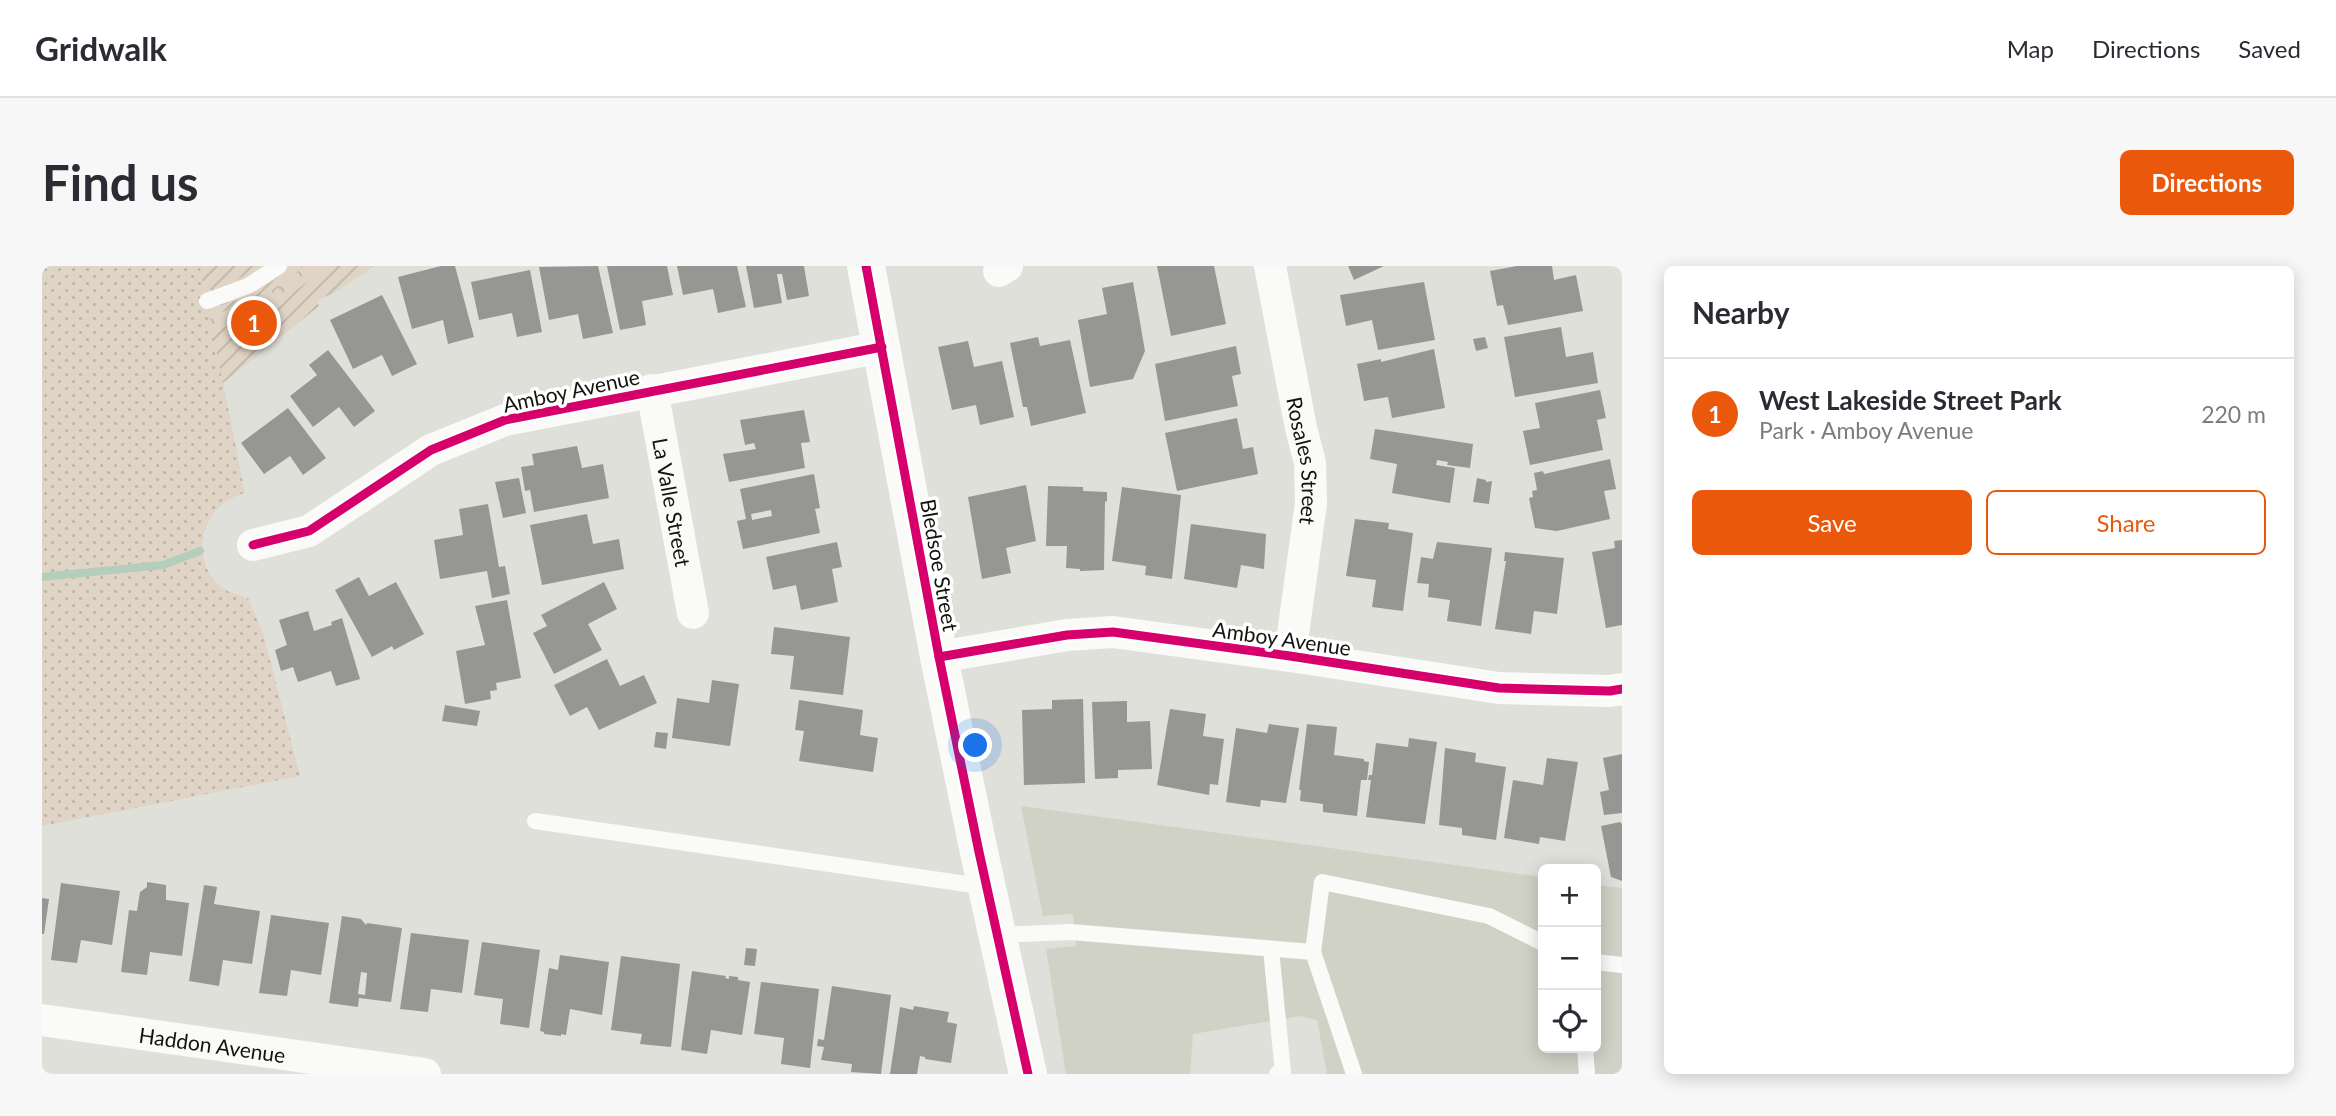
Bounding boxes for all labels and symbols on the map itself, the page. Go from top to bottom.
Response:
pin: 1 [231,297,277,349]
street label: Amboy Avenue [500,363,642,417]
street label: Rosales Street [1283,394,1324,527]
street label: La Valle Street [649,436,697,569]
street label: Bledsoe Street [916,497,964,634]
street label: Amboy Avenue [1211,616,1353,660]
your location [958,728,992,762]
street label: Haddon Avenue [138,1021,287,1067]

